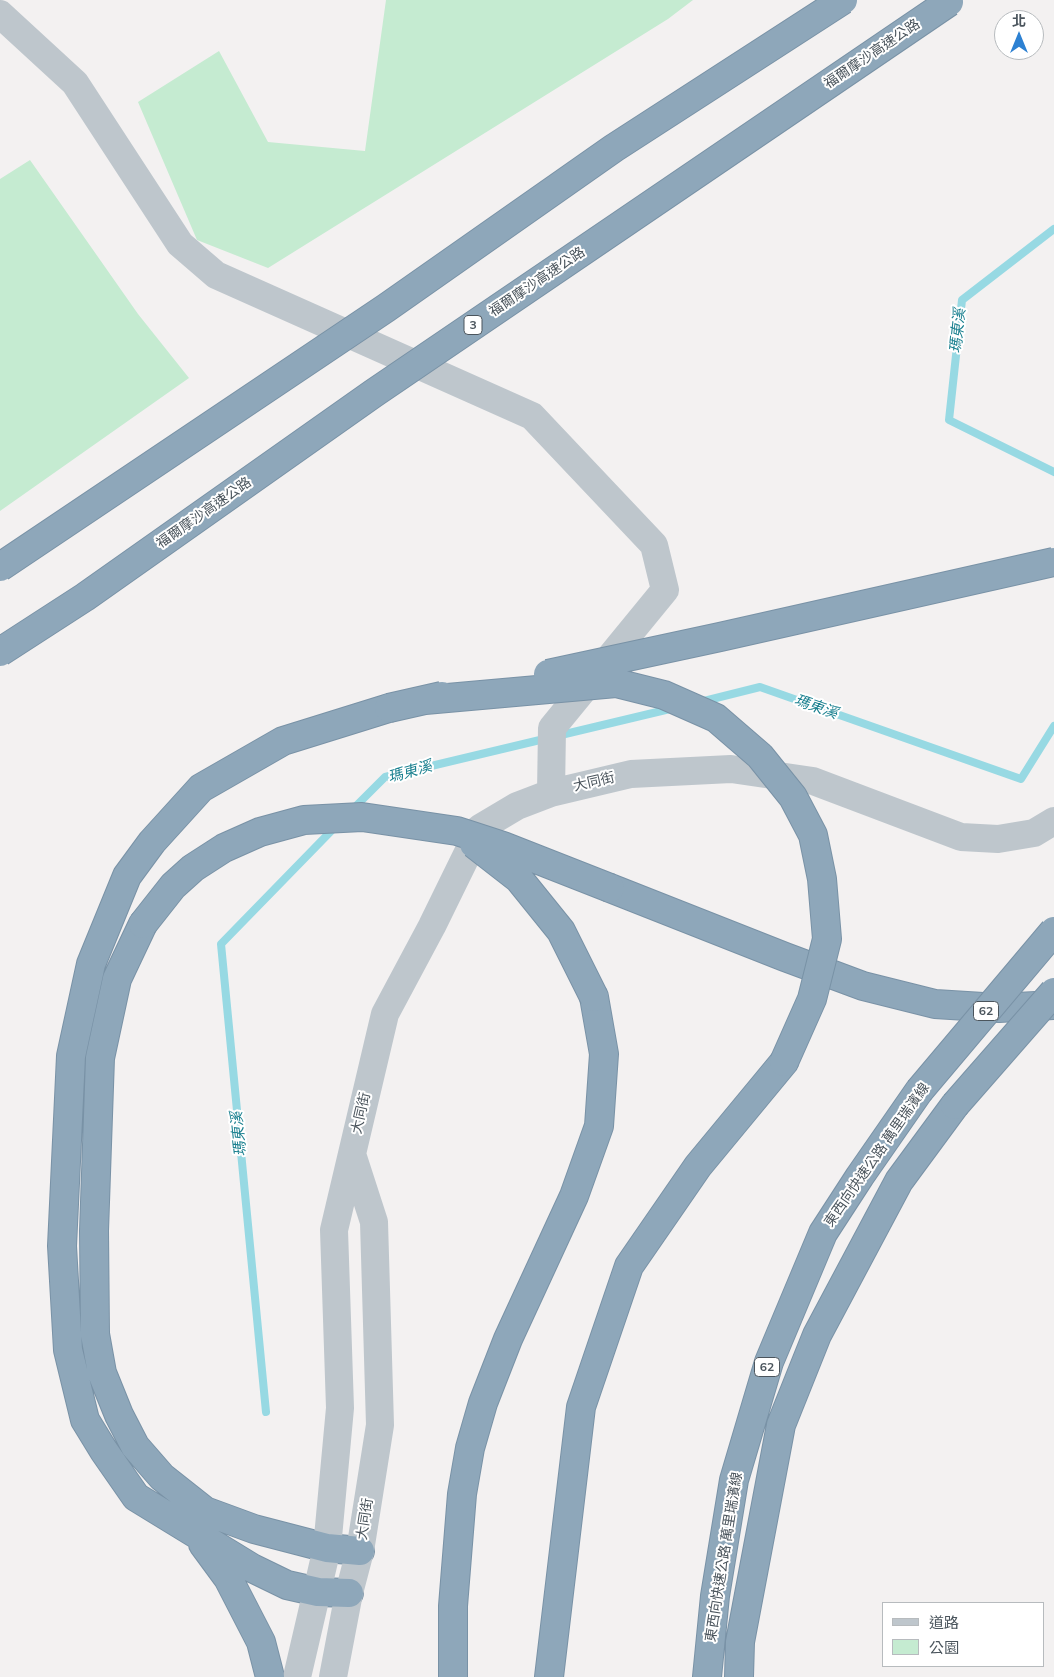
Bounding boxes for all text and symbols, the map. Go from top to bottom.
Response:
north arrow [994,10,1044,60]
text: 北 [1012,12,1026,30]
street label: 福爾摩沙高速公路 [821,16,923,92]
street label: 福爾摩沙高速公路 [486,244,588,320]
water label: 瑪東溪 [947,308,969,354]
road number: 3 [464,316,482,334]
street label: 福爾摩沙高速公路 [153,474,255,552]
water label: 瑪東溪 [792,691,840,723]
water label: 瑪東溪 [386,757,434,787]
street label: 大同街 [572,769,616,795]
road number: 62 [974,1001,998,1020]
street label: 東西向快速公路 萬里瑞濱線 [821,1080,933,1230]
street label: 大同街 [348,1091,374,1135]
water label: 瑪東溪 [228,1111,250,1157]
road number: 62 [754,1358,780,1376]
street label: 東西向快速公路 萬里瑞濱線 [702,1471,746,1643]
street label: 大同街 [353,1497,377,1541]
legend [882,1602,1044,1667]
text: 道路 [929,1613,959,1632]
text: 公園 [929,1638,959,1657]

